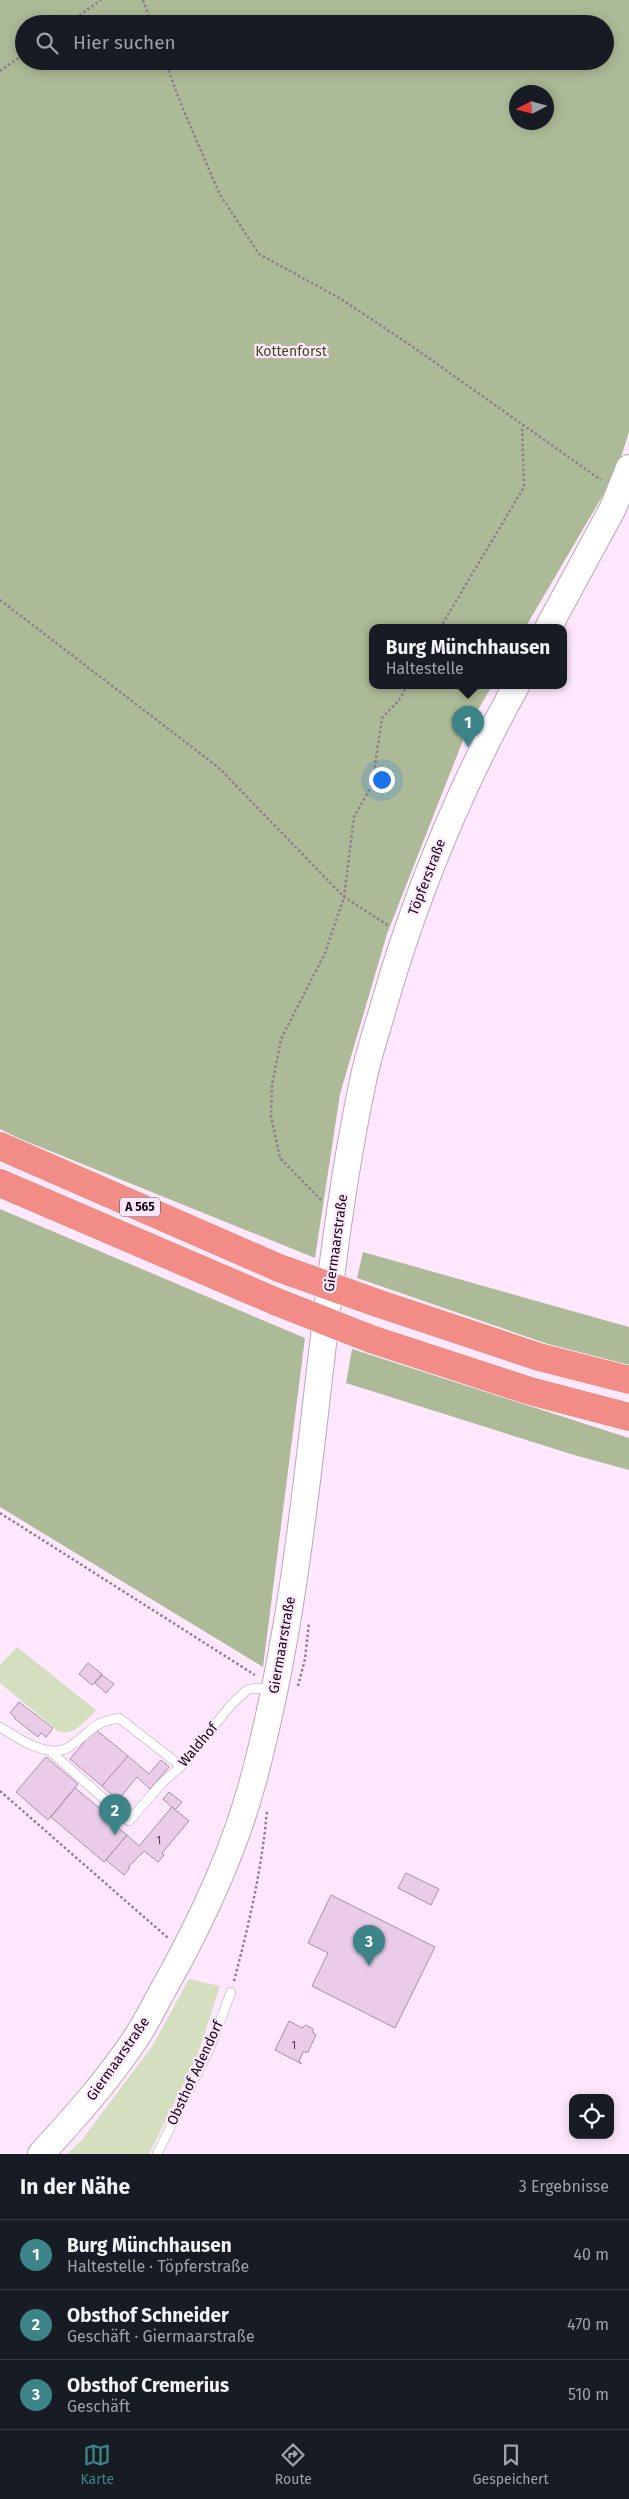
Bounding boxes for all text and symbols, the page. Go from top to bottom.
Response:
search box [15,15,614,70]
icon: search [33,29,61,57]
text: Hier suchen [73,31,176,54]
north arrow [509,85,554,130]
park label: Kottenforst [255,343,328,360]
popup [369,624,567,689]
text: Burg Münchhausen [386,636,550,659]
text: Haltestelle [386,659,464,678]
pin: 1 [452,706,484,747]
your location [369,767,395,793]
street label: Töpferstraße [405,836,449,918]
street label: Giermaarstraße [321,1193,351,1293]
road number: A 565 [120,1198,160,1216]
street label: Giermaarstraße [265,1595,299,1695]
street label: Waldhof [175,1719,222,1770]
pin: 2 [99,1794,131,1835]
house number: 1 [157,1834,161,1847]
pin: 3 [353,1925,385,1966]
street label: Giermaarstraße [83,2014,153,2104]
street label: Obsthof Adendorf [163,2017,227,2128]
house number: 1 [292,2039,296,2052]
map controls [569,2094,614,2139]
button: locate [569,2094,614,2139]
text: In der Nähe [20,2174,130,2200]
text: 3 Ergebnisse [519,2177,609,2196]
text: Burg Münchhausen [67,2234,232,2257]
text: 1 [32,2245,40,2264]
text: 40 m [574,2245,609,2264]
text: Haltestelle · Töpferstraße [67,2257,249,2276]
text: Obsthof Schneider [67,2304,229,2327]
text: 2 [32,2315,40,2334]
text: 470 m [567,2315,609,2334]
text: Geschäft · Giermaarstraße [67,2327,255,2346]
text: Obsthof Cremerius [67,2374,229,2397]
text: 3 [32,2385,40,2404]
text: 510 m [568,2385,609,2404]
text: Geschäft [67,2397,130,2416]
tab: Karte [80,2441,114,2488]
tab: Route [275,2441,312,2488]
tab: Gespeichert [473,2441,549,2488]

